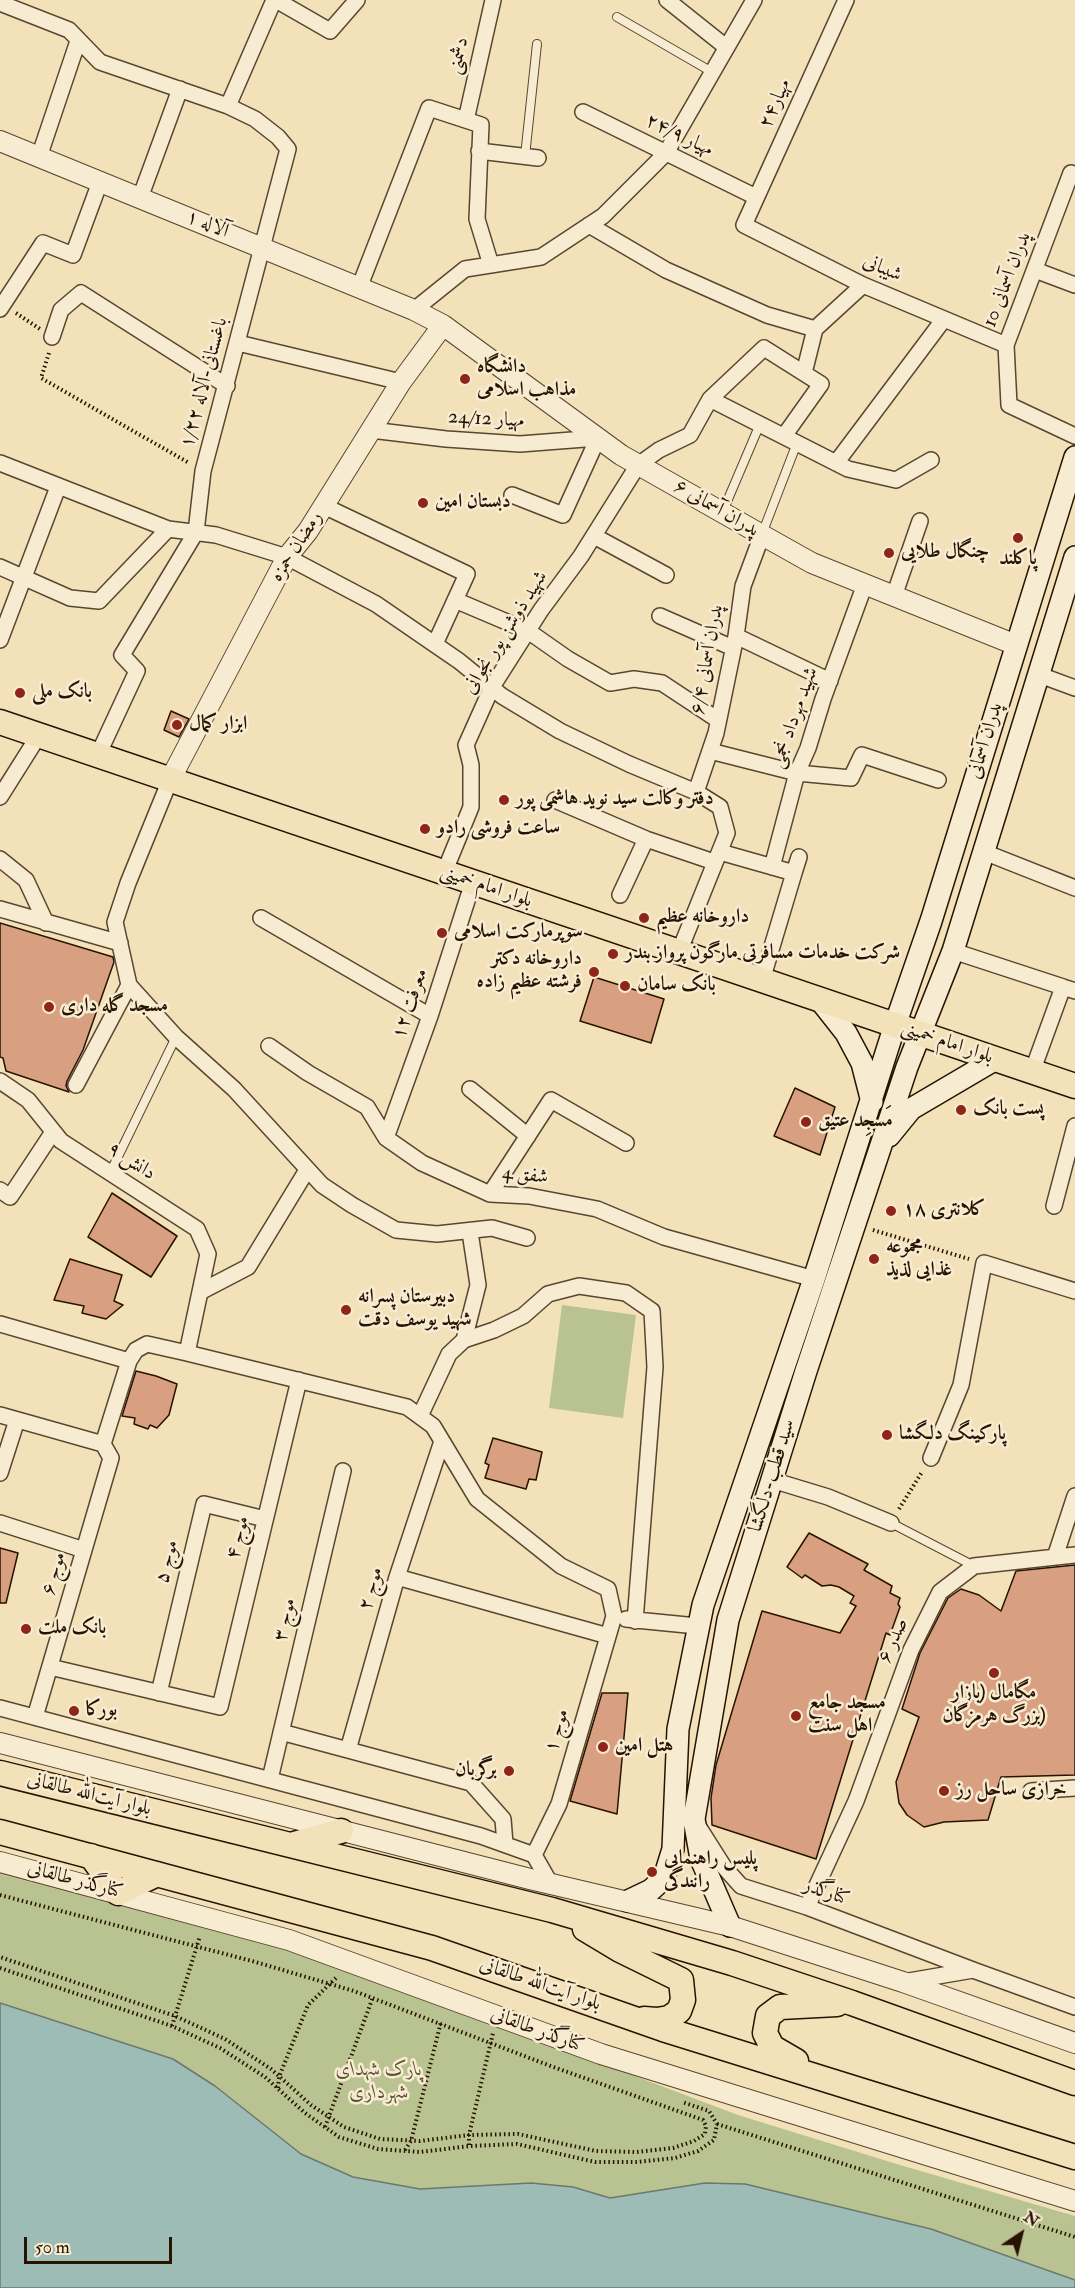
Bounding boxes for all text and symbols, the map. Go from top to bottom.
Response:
street label: دشمنی [443,35,475,77]
street label: مهیار۲۴ [755,76,797,132]
street label: مهیار ۲۴/۹ [641,109,717,163]
street label: آلاله ۱ [182,206,232,244]
street label: پدران آسمانی 10 [979,229,1037,331]
street label: شیبانی [859,250,905,288]
street label: باغستانی-آلاله ۱/۲۲ [176,315,234,451]
place label: دانشگاه مذاهب اسلامی [477,356,576,403]
marker: دانشگاه مذاهب اسلامی [458,372,472,386]
street label: مهیار 24/12 [447,406,525,434]
street label: پدران آسمانی ۶ [669,475,763,543]
place label: دبستان امین [435,491,511,515]
marker: دبستان امین [416,496,430,510]
street label: رمضان حمزه [265,507,329,587]
marker: پاکلند [1011,531,1025,545]
place label: چنگال طلایی [901,541,989,565]
marker: چنگال طلایی [882,546,896,560]
place label: پاکلند [999,548,1037,572]
street label: شهید ذوشن پور نجوانی [458,567,554,699]
street label: پدران آسمانی ۶/۴ [687,603,729,717]
street label: شهید مهرداد نجمی [766,664,824,772]
place label: بانک ملى [32,681,92,705]
marker: بانک ملى [13,686,27,700]
street label: پدران آسمانی [963,700,1009,782]
place label: ابزار کمال [189,713,247,737]
marker: ابزار کمال [170,718,184,732]
place label: دفتر وکالت سید نوید هاشمی پور [516,788,714,812]
marker: دفتر وکالت سید نوید هاشمی پور [497,793,511,807]
place label: ساعت فروشی رادو [437,817,560,841]
marker: ساعت فروشی رادو [418,822,432,836]
street label: بلوار امام خمینی [437,860,535,914]
place label: داروخانه عظیم [656,906,749,930]
marker: داروخانه عظیم [637,911,651,925]
place label: سوپرمارکت اسلامی [454,921,583,945]
marker: سوپرمارکت اسلامی [435,926,449,940]
place label: شرکت خدمات مسافرتی مارگون پرواز بندر [625,942,900,966]
marker: شرکت خدمات مسافرتی مارگون پرواز بندر [606,947,620,961]
place label: داروخانه دکتر فرشته عظیم زاده [477,948,582,995]
marker: داروخانه دکتر فرشته عظیم زاده [587,965,601,979]
street label: معرفت ۱۲ [388,966,434,1042]
place label: بانک سامان [637,974,716,998]
marker: بانک سامان [618,979,632,993]
place label: مسجد گله داری [61,995,168,1019]
marker: مسجد گله داری [42,1000,56,1014]
street label: بلوار امام خمینی [898,1016,996,1070]
place label: پست بانک [973,1098,1044,1122]
marker: پست بانک [954,1103,968,1117]
place label: مَسجِد عتیق [818,1110,893,1134]
marker: مَسجِد عتیق [799,1115,813,1129]
street label: دانش ۹ [102,1138,160,1186]
street label: شفق 4 [501,1162,549,1190]
place label: کلانتری ۱۸ [903,1199,986,1223]
marker: کلانتری ۱۸ [884,1204,898,1218]
place label: مجموعه غذایی لذیذ [886,1236,952,1283]
marker: مجموعه غذایی لذیذ [867,1252,881,1266]
place label: دبیرستان پسرانه شهید یوسف دقت [358,1286,472,1333]
marker: دبیرستان پسرانه شهید یوسف دقت [339,1303,353,1317]
street label: سید قطب-دلگشا [744,1417,802,1535]
place label: پارکینگ دلگشا [899,1423,1006,1447]
marker: پارکینگ دلگشا [880,1428,894,1442]
street label: موج ۴ [222,1514,256,1562]
street label: موج ۵ [151,1538,185,1586]
street label: موج ۶ [37,1550,73,1598]
street label: موج ۲ [354,1565,390,1613]
street label: موج ۳ [269,1596,303,1644]
street label: صدر ۶ [873,1615,915,1667]
place label: بانک ملت [38,1617,106,1641]
marker: بانک ملت [19,1622,33,1636]
marker: مگامال (بازار بزرگ هرمزگان) [987,1666,1001,1680]
place label: مگامال (بازار بزرگ هرمزگان) [942,1682,1046,1729]
place label: مسجد جامع اهل سنت [808,1692,886,1739]
place label: بورکا [86,1699,117,1723]
marker: بورکا [67,1704,81,1718]
street label: موج ۱ [540,1707,576,1755]
marker: مسجد جامع اهل سنت [789,1709,803,1723]
place label: هتل امین [615,1735,673,1759]
marker: هتل امین [596,1740,610,1754]
place label: برگربان [455,1759,497,1783]
marker: برگربان [502,1764,516,1778]
street label: بلوار آیت‌الله طالقانی [24,1768,154,1822]
place label: خرازی ساحل رز [956,1779,1066,1803]
marker: خرازی ساحل رز [937,1784,951,1798]
place label: پلیس راهنمایی رانندگی [664,1848,757,1895]
street label: کنارگذر طالقانی [25,1857,125,1905]
marker: پلیس راهنمایی رانندگی [645,1865,659,1879]
street label: کنارگذر [800,1874,852,1912]
street label: بلوار آیت‌الله طالقانی [476,1953,604,2017]
street label: کنارگذر طالقانی [487,2003,587,2059]
park label: پارک شهدای شهرداری [336,2059,422,2106]
north arrow [991,2204,1051,2264]
text: N [1020,2207,1043,2232]
scale bar [27,2225,176,2263]
text: 50 m [35,2236,70,2259]

